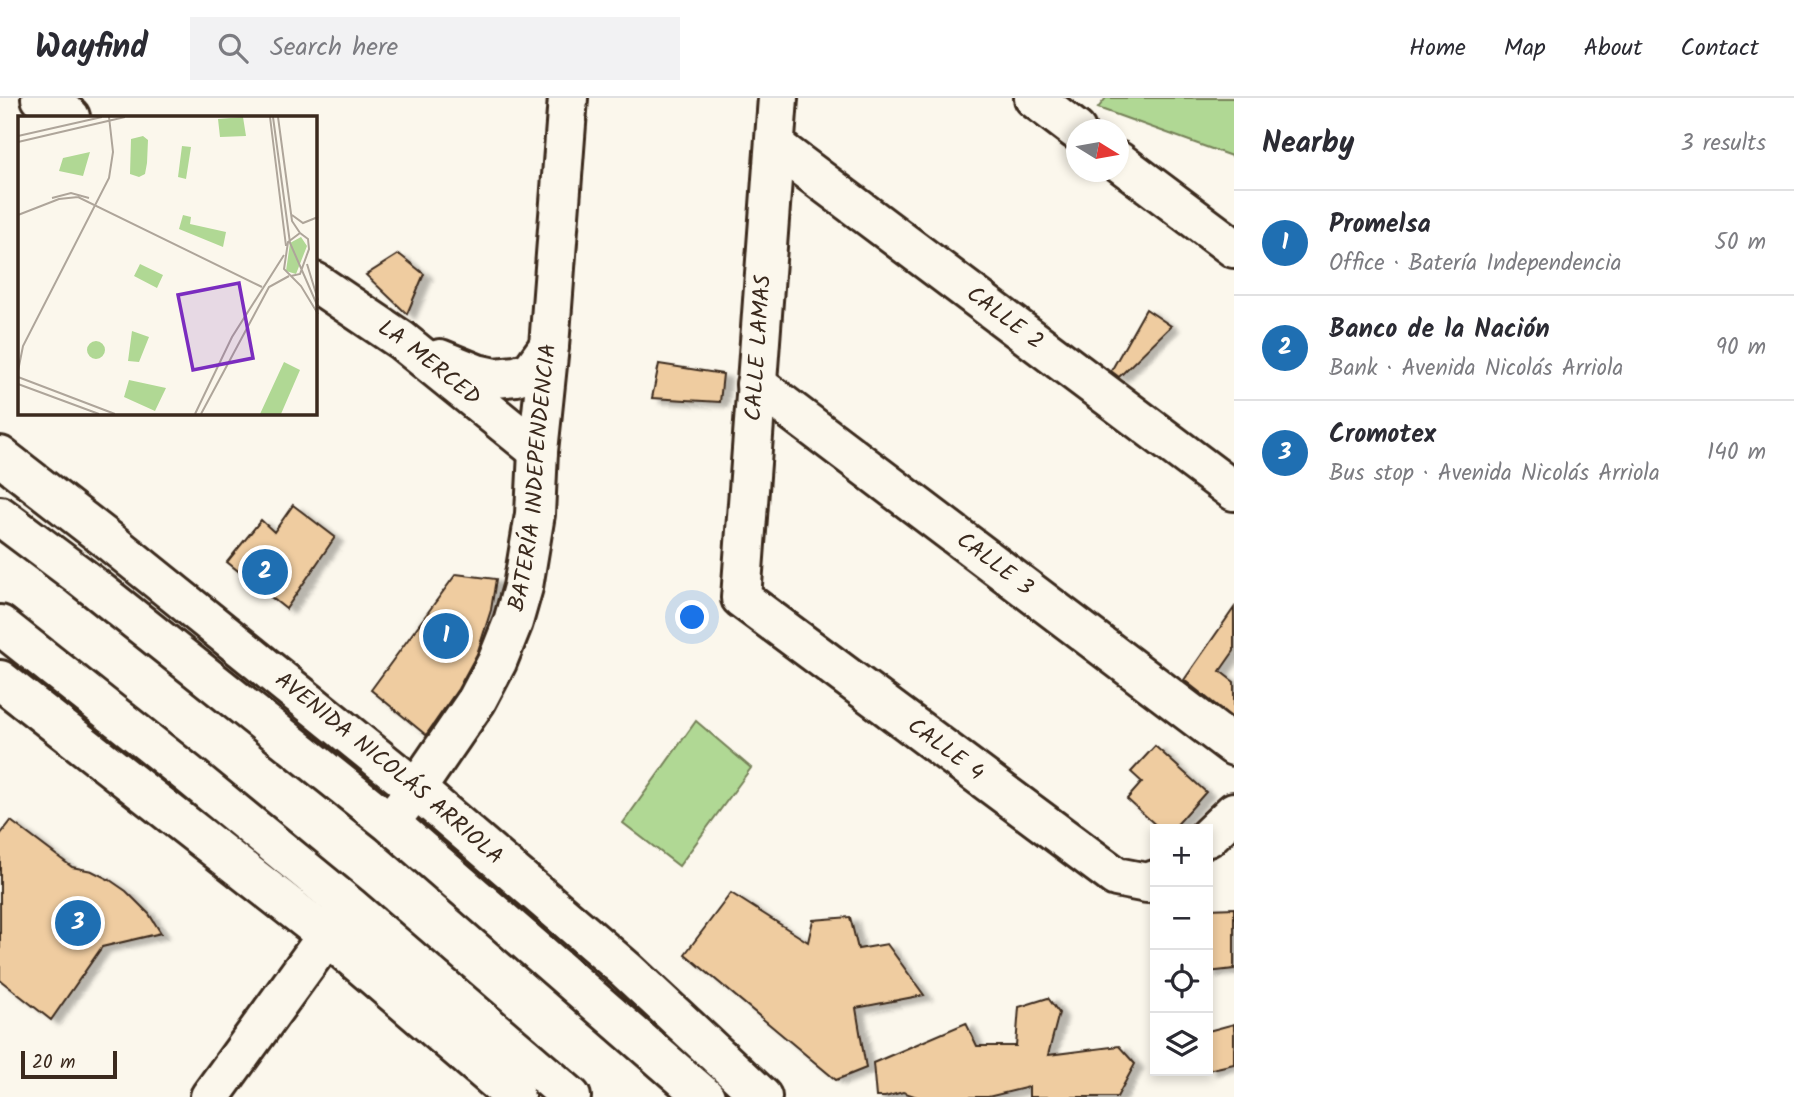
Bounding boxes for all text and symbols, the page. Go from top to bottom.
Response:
search box [190,17,680,80]
text: Wayfind [35,22,148,75]
text: Search here [270,27,398,69]
icon: search [214,29,252,67]
text: Home [1409,29,1466,68]
text: Map [1504,29,1546,68]
text: About [1584,29,1642,68]
text: Contact [1680,29,1759,68]
inset map [18,116,317,415]
north arrow [1066,119,1129,182]
text: Nearby [1262,120,1354,168]
text: 3 results [1680,126,1766,162]
text: Promelsa [1329,204,1431,246]
text: 1 [1282,225,1288,261]
text: 50 m [1715,225,1766,261]
text: Office · Batería Independencia [1329,246,1622,282]
street label: CALLE LAMAS [736,274,782,422]
street label: CALLE 2 [958,277,1051,360]
text: Banco de la Nación [1329,309,1550,351]
street label: LA MERCED [370,311,488,416]
text: 2 [1278,330,1292,366]
text: 90 m [1716,330,1766,366]
street label: BATERÍA INDEPENDENCIA [499,342,567,616]
text: Bank · Avenida Nicolás Arriola [1329,351,1623,387]
text: Cromotex [1329,414,1436,456]
text: 3 [1279,435,1291,471]
text: 140 m [1707,435,1766,471]
text: Bus stop · Avenida Nicolás Arriola [1329,456,1660,492]
street label: CALLE 3 [948,523,1041,606]
pin: 2 [242,546,288,598]
your location [675,600,709,634]
pin: 1 [423,610,469,662]
street label: AVENIDA NICOLÁS ARRIOLA [266,663,511,874]
street label: CALLE 4 [899,709,991,791]
map controls [1150,824,1213,1076]
button: + [1150,824,1213,887]
button: − [1150,887,1213,950]
pin: 3 [55,897,101,949]
button: locate [1150,950,1213,1013]
button: layers [1150,1013,1213,1076]
scale bar [21,1048,117,1080]
text: 20 m [32,1048,75,1078]

